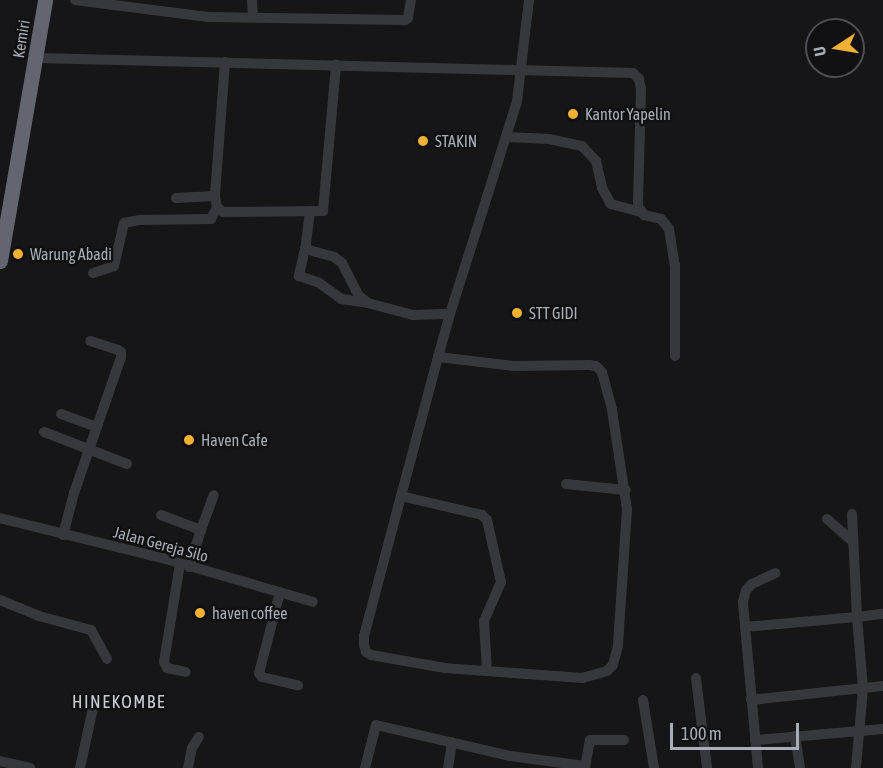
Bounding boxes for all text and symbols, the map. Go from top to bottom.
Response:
north arrow [805,18,865,78]
street label: Kemiri [9,19,33,59]
text: U [810,45,829,58]
place label: Kantor Yapelin [585,104,671,124]
marker: Kantor Yapelin [566,107,580,121]
place label: STAKIN [435,131,477,151]
marker: STAKIN [416,134,430,148]
place label: Warung Abadi [30,244,112,264]
marker: Warung Abadi [11,247,25,261]
place label: STT GIDI [529,303,578,323]
marker: STT GIDI [510,306,524,320]
place label: Haven Cafe [201,430,268,450]
marker: Haven Cafe [182,433,196,447]
street label: Jalan Gereja Silo [112,522,210,566]
place label: haven coffee [212,603,287,623]
marker: haven coffee [193,606,207,620]
district label: HINEKOMBE [72,691,166,713]
scale bar [673,711,802,749]
text: 100 m [681,723,722,744]

